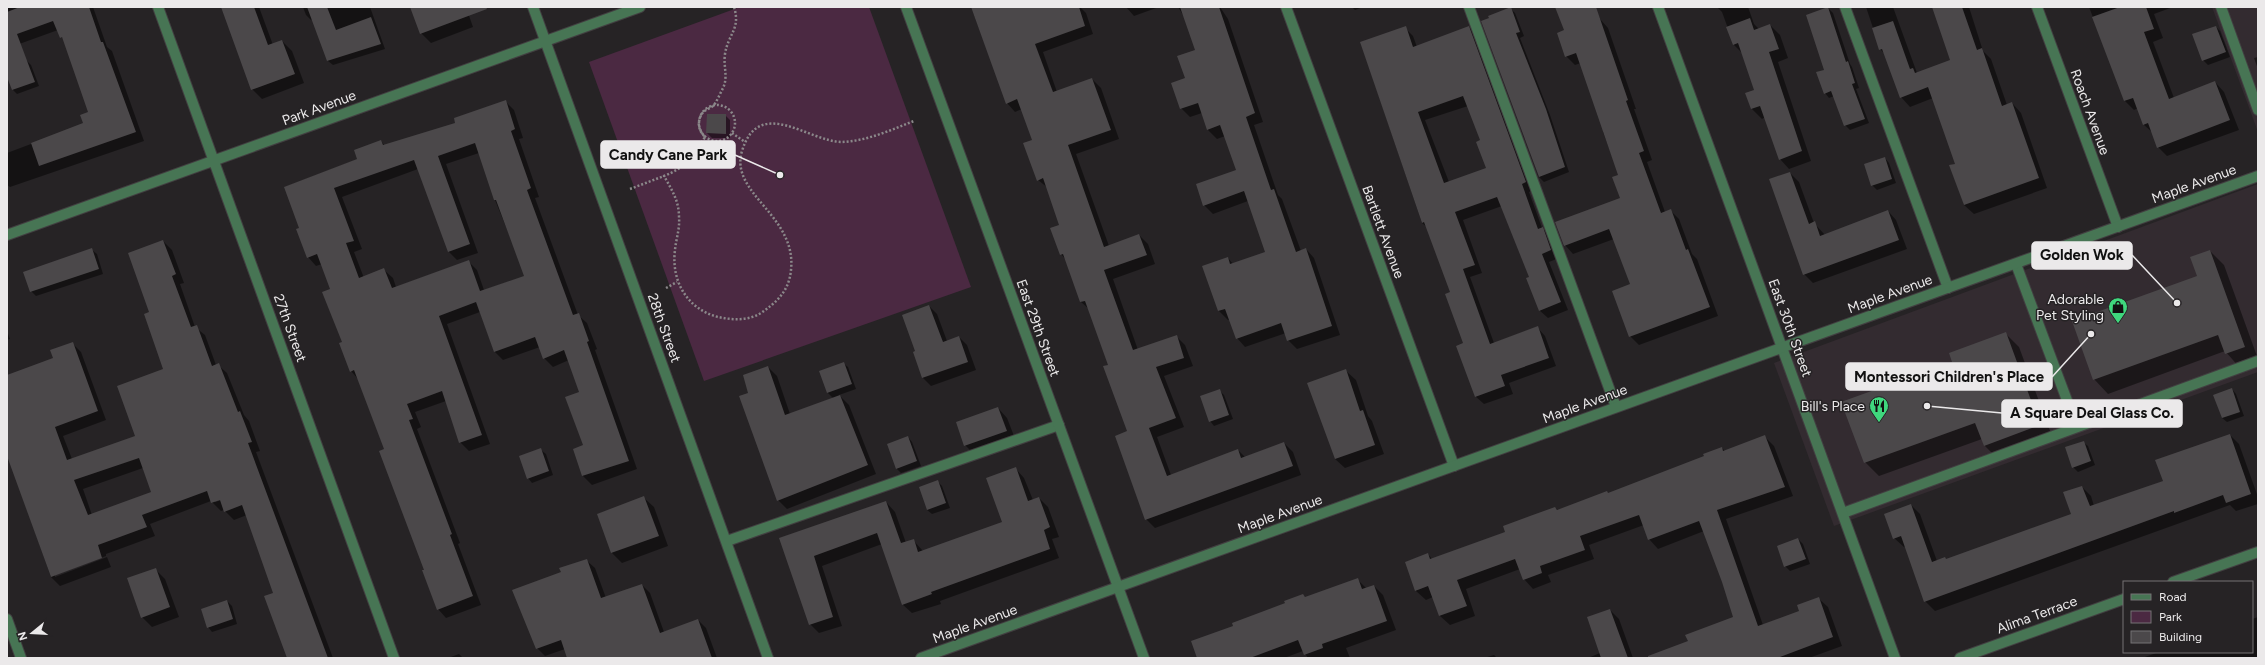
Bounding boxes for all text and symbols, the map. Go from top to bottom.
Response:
street label: Roach Avenue [2067,67,2114,158]
street label: Park Avenue [280,87,359,129]
callout: Candy Cane Park [601,141,735,168]
text: Candy Cane Park [609,146,727,164]
street label: Maple Avenue [2149,161,2239,207]
street label: Bartlett Avenue [1358,183,1408,281]
callout: Golden Wok [2032,242,2132,269]
text: Golden Wok [2040,246,2124,264]
street label: Maple Avenue [1845,271,1935,317]
street label: East 29th Street [1013,277,1063,379]
street label: East 30th Street [1764,277,1816,379]
street label: 28th Street [644,291,684,365]
place label: Adorable Pet Styling [2036,291,2104,324]
street label: 27th Street [270,292,310,364]
shop icon: Adorable Pet Styling [2107,296,2129,324]
callout: Montessori Children's Place [1846,363,2052,390]
text: Montessori Children's Place [1854,368,2045,386]
street label: Maple Avenue [1540,381,1630,427]
restaurant icon: Bill's Place [1868,395,1890,423]
place label: Bill's Place [1801,398,1865,415]
callout: A Square Deal Glass Co. [2002,400,2182,427]
text: A Square Deal Glass Co. [2010,404,2174,422]
street label: Maple Avenue [1235,491,1325,537]
legend [2123,581,2253,653]
text: Road [2159,590,2187,604]
street label: Alima Terrace [1994,592,2080,637]
street label: Maple Avenue [930,601,1020,647]
text: Park [2159,610,2182,624]
north arrow [12,613,52,653]
text: N [15,630,30,642]
text: Building [2159,630,2202,644]

